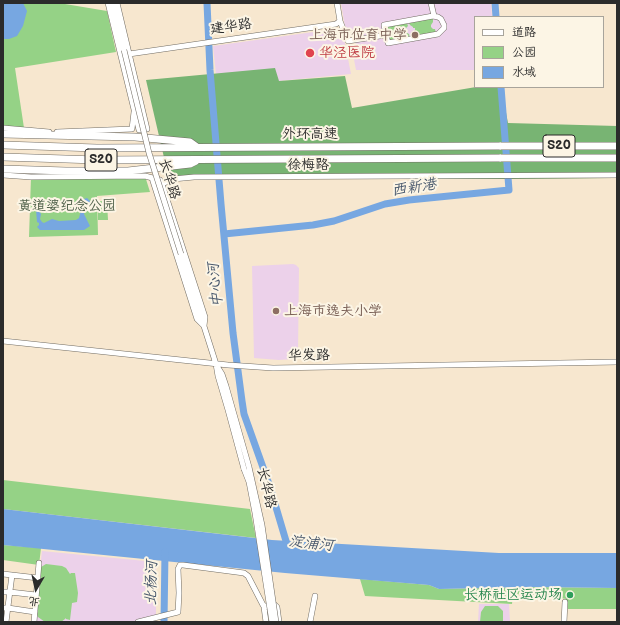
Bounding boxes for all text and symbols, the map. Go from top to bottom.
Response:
street label: 建华路 [209,16,253,38]
legend [474,16,604,88]
text: 道路 [512,25,536,40]
place label: 上海市位育中学 [309,27,407,43]
marker: 上海市位育中学 [410,30,420,40]
place label: 华泾医院 [319,45,375,61]
text: 公园 [512,45,536,60]
marker: 华泾医院 [304,47,316,59]
text: 水域 [512,65,536,80]
street label: 外环高速 [282,126,338,142]
road number: S20 [543,135,575,157]
road number: S20 [85,149,117,171]
street label: 长华路 [155,156,183,202]
street label: 徐梅路 [287,157,329,173]
water label: 西新港 [390,176,438,200]
park label: 黄道婆纪念公园 [18,198,116,214]
water label: 中心河 [205,262,227,308]
place label: 上海市逸夫小学 [284,303,382,319]
marker: 上海市逸夫小学 [271,306,281,316]
street label: 华发路 [288,347,330,365]
street label: 长华路 [253,466,279,510]
water label: 淀浦河 [288,533,334,555]
water label: 北杨河 [143,560,161,606]
north arrow [16,569,56,609]
place label: 长桥社区运动场 [464,587,562,603]
marker: 长桥社区运动场 [565,590,575,600]
text: 北 [28,594,40,609]

